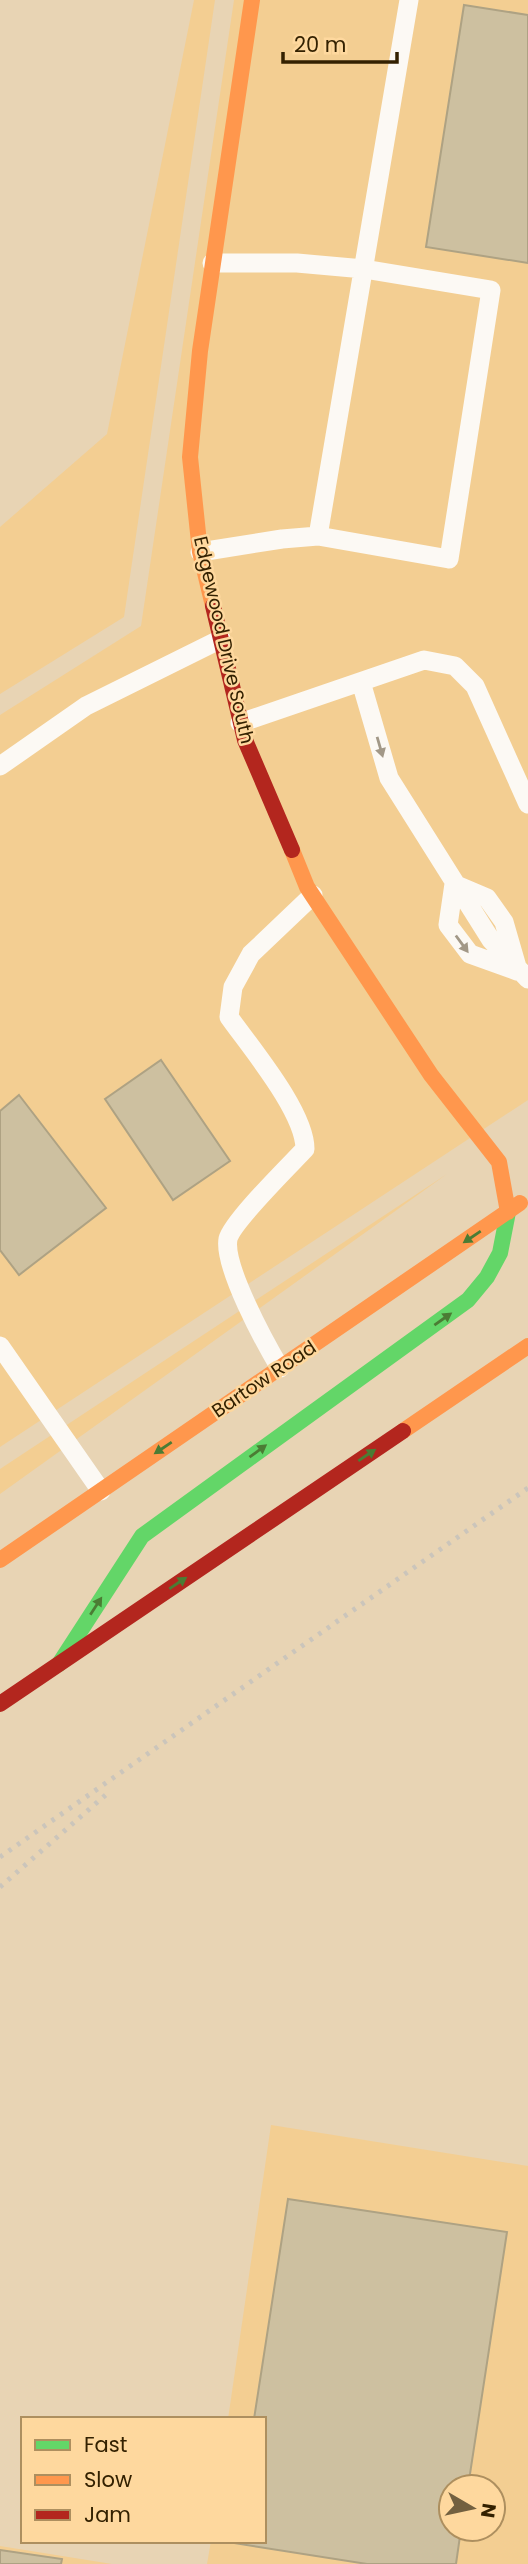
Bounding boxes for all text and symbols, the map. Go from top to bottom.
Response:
scale bar [283,21,397,65]
text: 20 m [294,30,347,59]
street label: Edgewood Drive South [187,534,261,746]
one-way arrow [376,737,386,758]
one-way arrow [455,934,469,953]
one-way arrow [462,1230,481,1243]
one-way arrow [434,1312,452,1326]
street label: Bartow Road [206,1334,322,1424]
one-way arrow [153,1441,172,1454]
one-way arrow [249,1444,267,1458]
one-way arrow [357,1449,376,1462]
one-way arrow [169,1576,187,1590]
one-way arrow [90,1596,103,1616]
legend [21,2417,266,2543]
text: Fast [84,2430,127,2459]
text: Slow [84,2465,132,2494]
north arrow [437,2473,507,2543]
text: Jam [84,2500,131,2529]
text: N [474,2501,503,2520]

